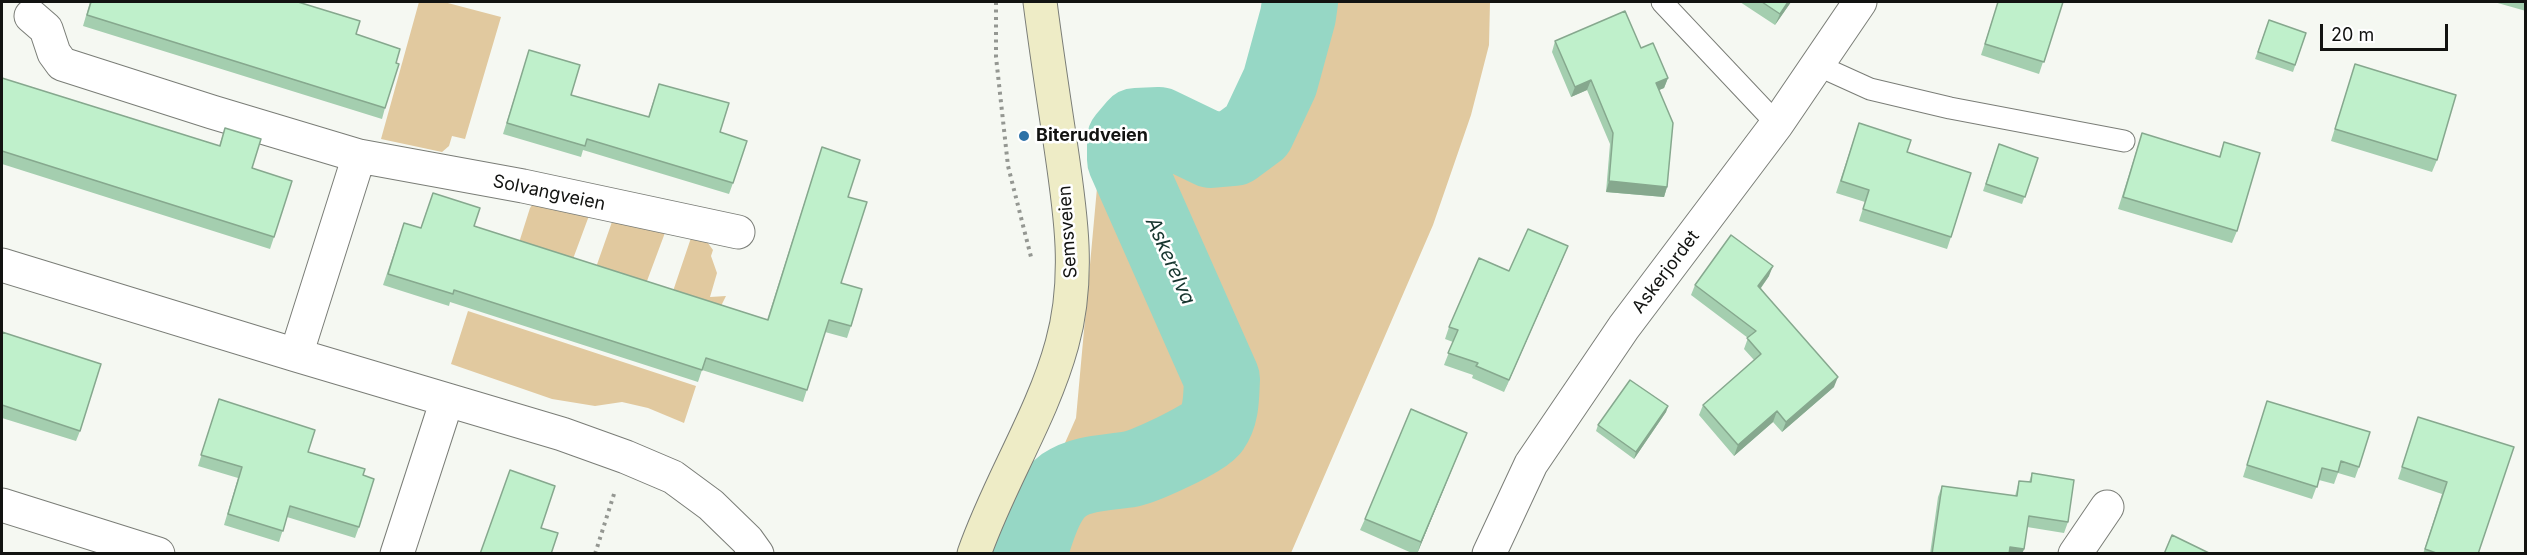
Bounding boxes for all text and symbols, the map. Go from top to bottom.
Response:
scale bar [2323,12,2450,50]
text: 20 m [2331,24,2374,45]
place label: Biterudveien [1036,125,1148,147]
marker: Biterudveien [1017,129,1031,143]
street label: Solvangveien [491,171,607,215]
street label: Semsveien [1054,185,1082,279]
water label: Askerelva [1140,214,1200,308]
street label: Askerjordet [1628,226,1704,318]

